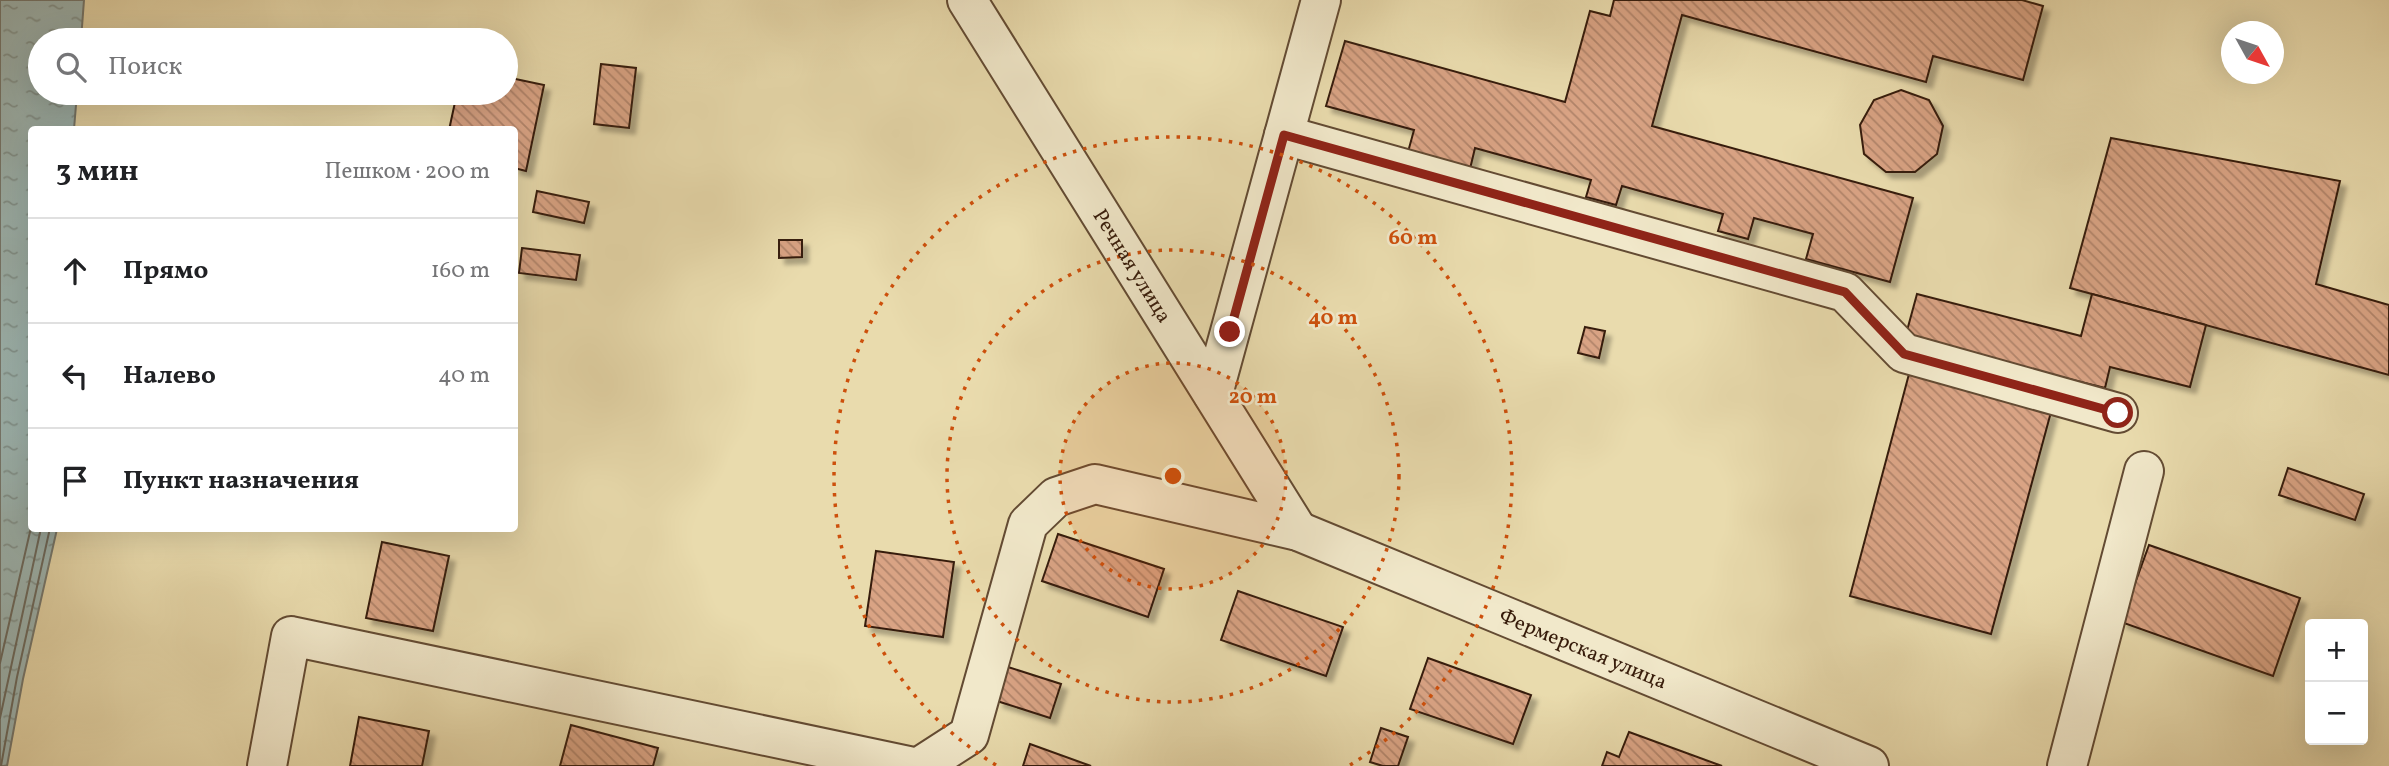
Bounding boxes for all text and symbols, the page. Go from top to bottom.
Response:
north arrow [2221,21,2284,84]
search box [28,28,518,105]
icon: search [52,48,90,86]
text: Поиск [108,49,182,85]
text: 3 мин [56,151,139,193]
text: Пешком · 200 m [324,156,490,188]
street label: Речная улица [1085,204,1178,329]
text: 60 m [1389,224,1437,253]
icon: ahead [56,252,94,290]
text: Прямо [123,253,208,289]
text: 160 m [431,255,490,287]
text: 40 m [1308,304,1358,333]
route end [1214,316,1245,347]
icon: left [56,357,94,395]
text: Налево [123,358,216,394]
text: 40 m [438,360,490,392]
text: 20 m [1229,383,1277,412]
route start [2102,397,2133,428]
icon: arrive [56,462,94,500]
text: Пункт назначения [123,463,359,499]
centre of rings [1161,464,1185,488]
street label: Фермерская улица [1494,602,1671,697]
map controls [2305,619,2368,745]
button: + [2305,619,2368,682]
button: − [2305,682,2368,745]

